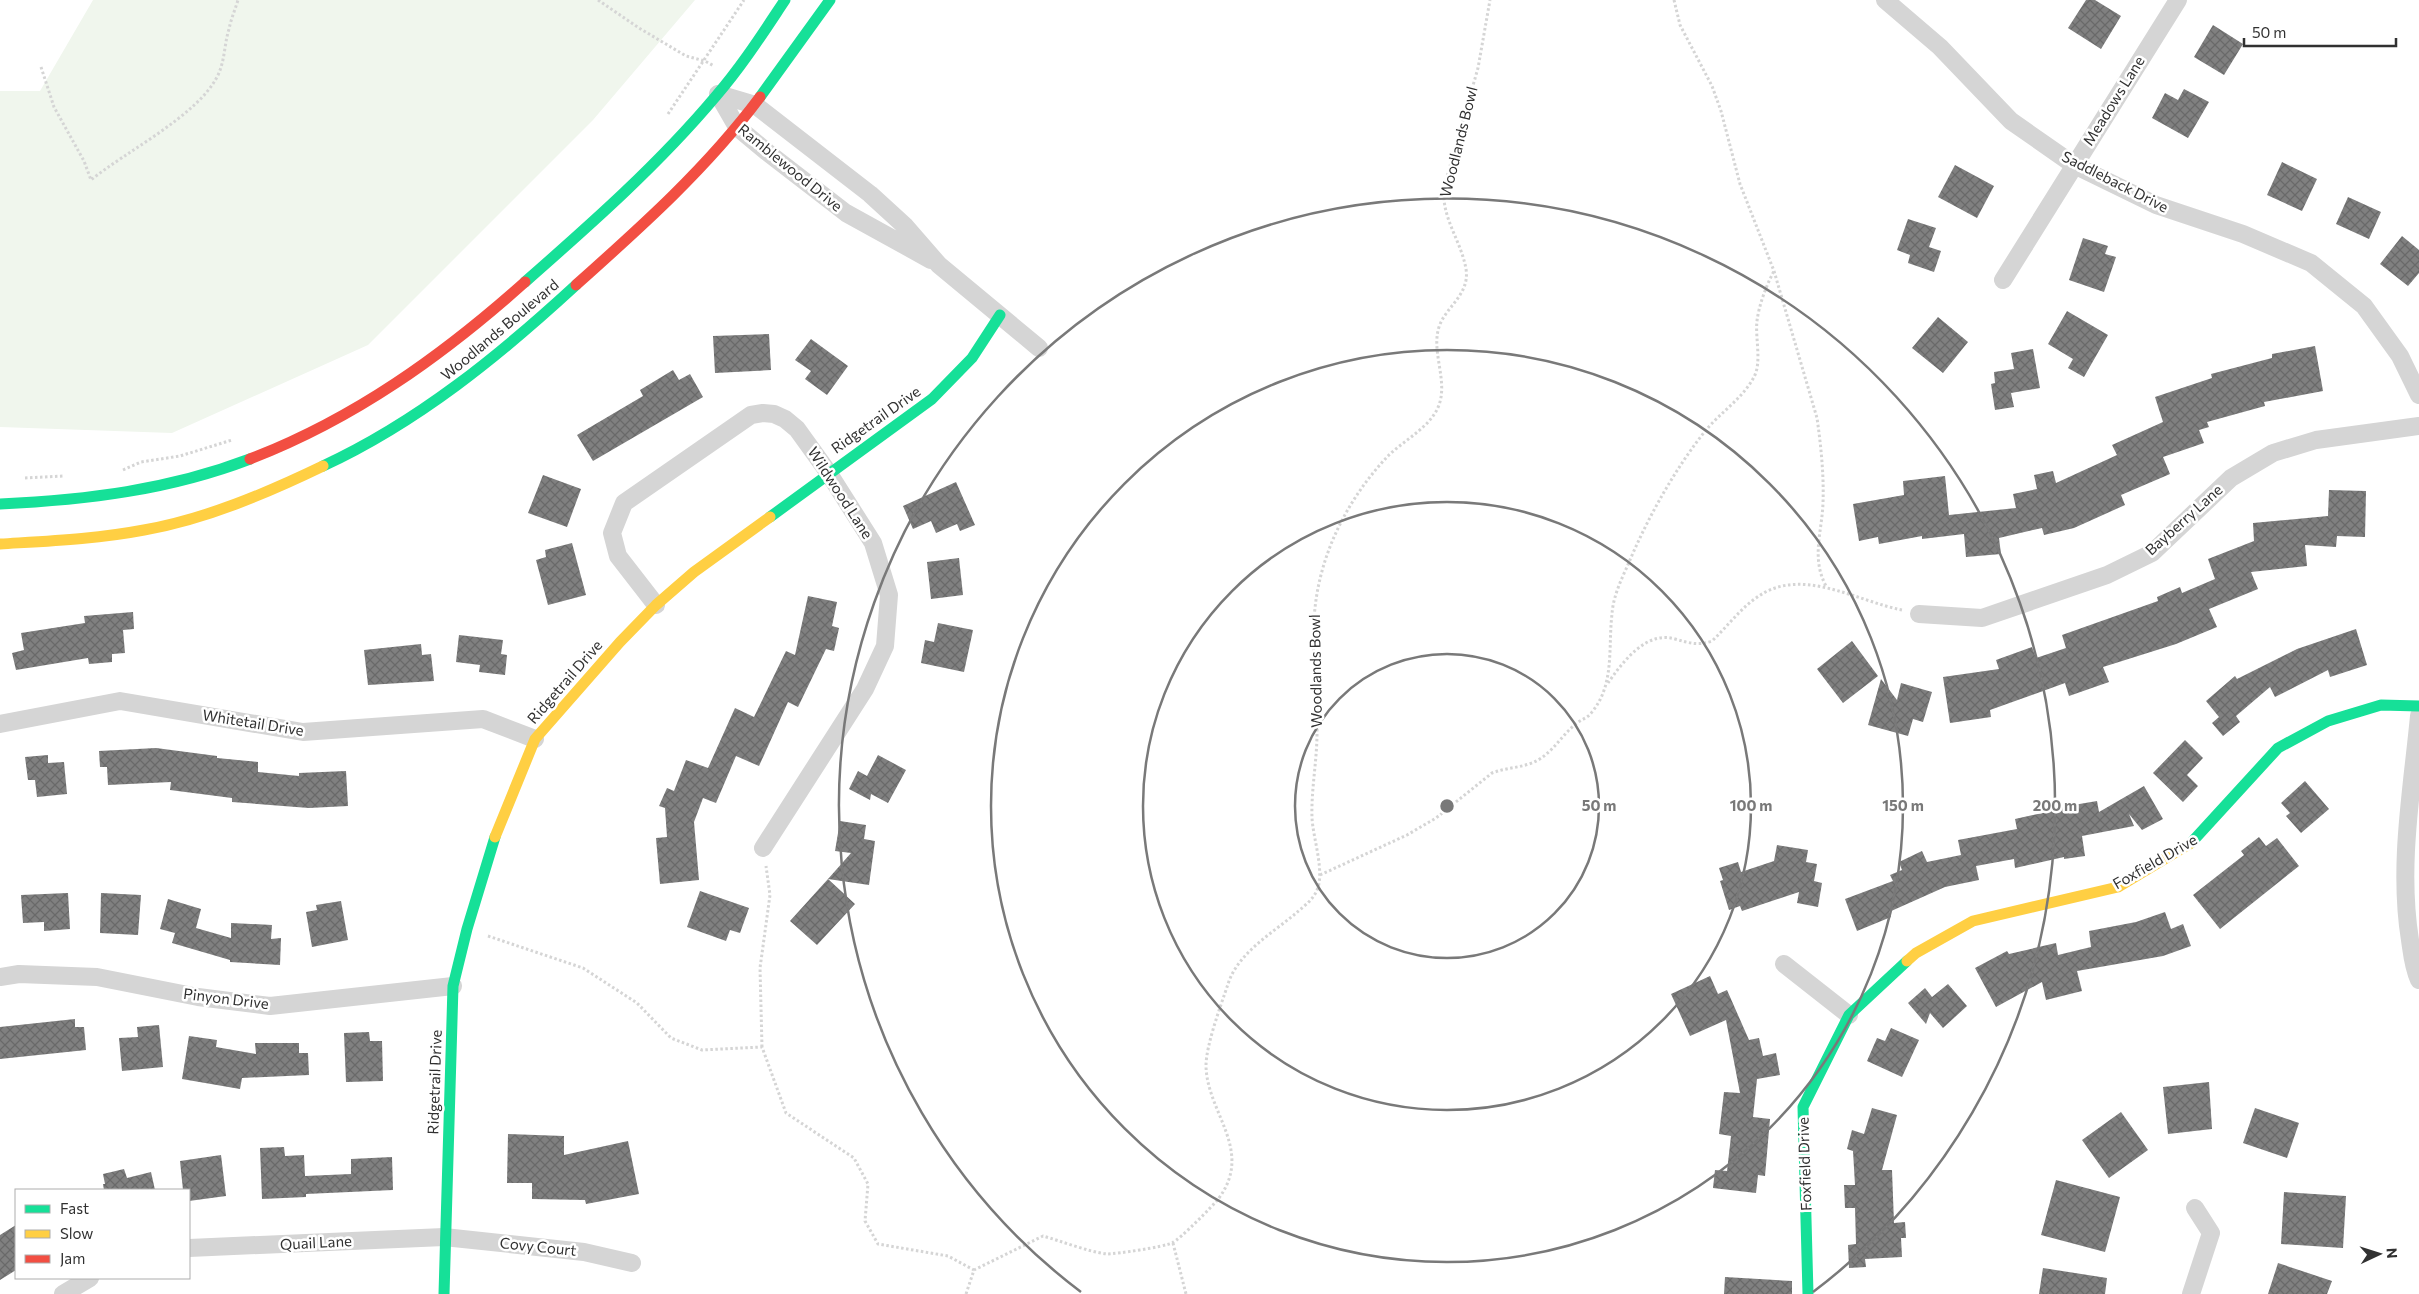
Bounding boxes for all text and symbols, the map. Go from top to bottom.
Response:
scale bar [2244,15,2396,47]
text: 50 m [2252,23,2286,41]
street label: Meadows Lane [2078,52,2148,149]
street label: Woodlands Bowl [1436,84,1481,199]
street label: Ramblewood Drive [735,120,846,215]
street label: Saddleback Drive [2059,147,2172,216]
street label: Woodlands Boulevard [437,275,562,384]
street label: Ridgetrail Drive [827,382,924,457]
street label: Wildwood Lane [804,443,877,542]
street label: Bayberry Lane [2141,480,2226,559]
street label: Woodlands Bowl [1305,614,1325,728]
street label: Ridgetrail Drive [523,636,606,727]
street label: Whitetail Drive [201,705,305,739]
text: 50 m [1582,796,1616,814]
text: 100 m [1730,796,1772,814]
text: 150 m [1882,796,1924,814]
text: 200 m [2033,796,2077,814]
centre of rings [1438,797,1456,815]
street label: Foxfield Drive [2109,830,2200,892]
street label: Pinyon Drive [182,984,270,1012]
street label: Ridgetrail Drive [423,1029,445,1135]
street label: Foxfield Drive [1793,1117,1815,1211]
legend [15,1189,190,1279]
text: Fast [60,1199,89,1217]
text: Slow [60,1224,93,1242]
north arrow [2354,1229,2404,1279]
street label: Quail Lane [280,1231,352,1253]
street label: Covy Court [499,1233,577,1259]
text: N [2384,1247,2401,1259]
text: Jam [60,1249,85,1267]

